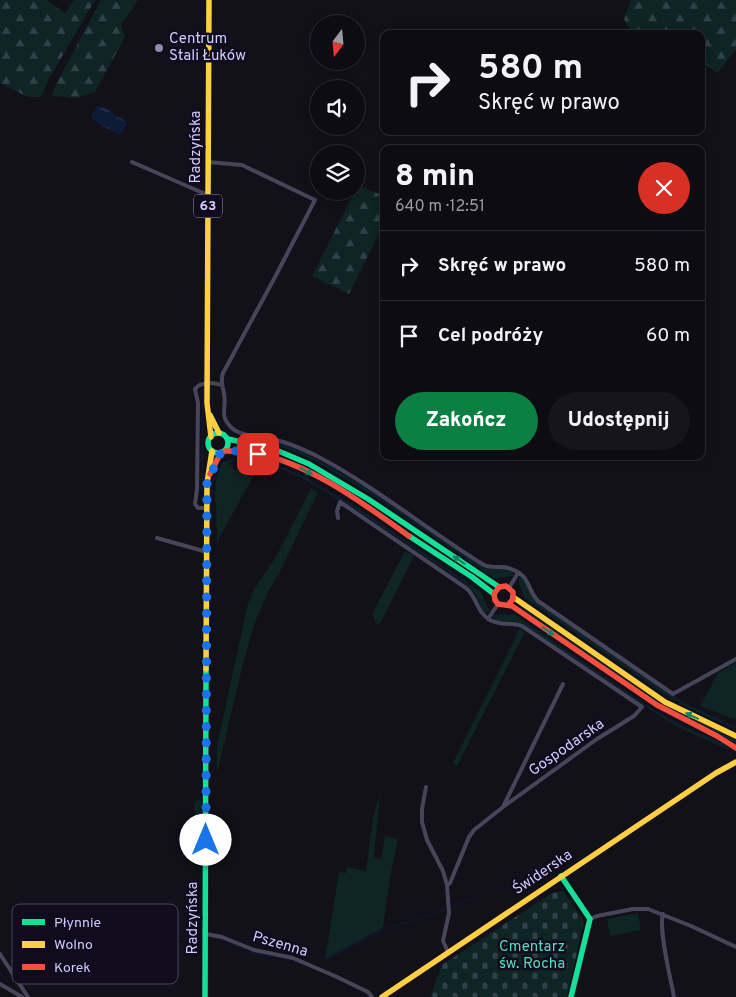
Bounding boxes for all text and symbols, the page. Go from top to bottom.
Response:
north arrow [310,15,365,70]
map controls [310,15,365,200]
place label: Centrum Stali Łuków [169,30,246,66]
marker: Centrum Stali Łuków [153,42,165,54]
text: 580 m [478,47,583,91]
icon: right [395,50,460,115]
button: sound [310,80,365,135]
text: Skręć w prawo [478,90,620,117]
street label: Radzyńska [187,111,206,183]
button: layers [310,145,365,200]
text: 8 min [395,159,475,196]
button: close [638,162,690,214]
road number: 63 [194,195,222,218]
text: 640 m · 12:51 [395,197,485,217]
icon: right [395,252,423,280]
text: Skręć w prawo [438,254,566,278]
text: 580 m [634,254,690,278]
icon: arrive [395,322,423,350]
text: Cel podróży [438,324,543,348]
text: 60 m [646,324,690,348]
button: Zakończ [395,392,538,450]
button: Udostępnij [548,392,690,450]
pin [237,433,279,475]
icon: arrive [244,440,272,468]
one-way arrow [299,466,312,475]
one-way arrow [452,555,465,565]
one-way arrow [542,626,555,636]
one-way arrow [685,712,699,720]
street label: Gospodarska [526,715,608,781]
position arrow [179,813,231,865]
street label: Świderska [508,844,576,900]
street label: Radzyńska [184,882,203,954]
legend [12,904,178,984]
text: Płynnie [54,915,101,932]
street label: Pszenna [250,928,310,962]
text: Wolno [54,937,93,954]
park label: Cmentarz św. Rocha [499,938,565,974]
text: Korek [54,960,91,977]

